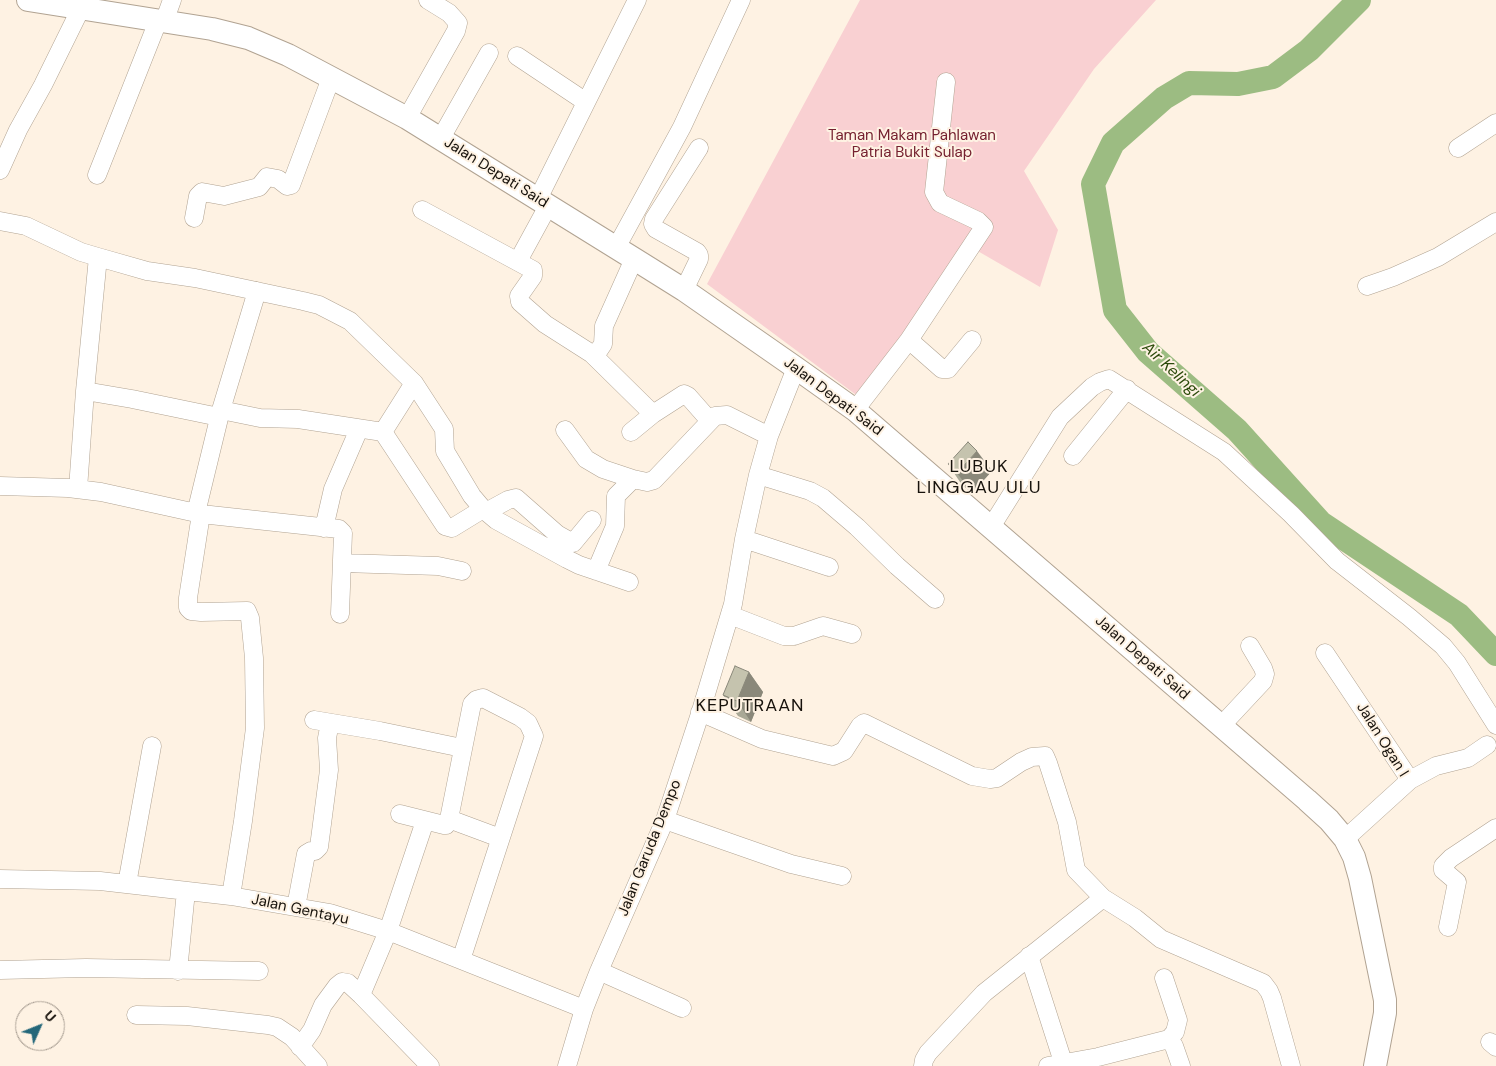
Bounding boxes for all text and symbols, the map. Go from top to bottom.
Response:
park label: Taman Makam Pahlawan Patria Bukit Sulap [828,127,996,162]
street label: Jalan Depati Said [441,134,551,212]
water label: Air Kelingi [1138,338,1204,402]
street label: Jalan Depati Said [780,354,886,440]
district label: LUBUK LINGGAU ULU [915,456,1043,498]
street label: Jalan Depati Said [1091,612,1193,704]
district label: KEPUTRAAN [694,695,806,717]
street label: Jalan Ogan I [1352,700,1412,780]
street label: Jalan Garuda Dempo [614,777,686,919]
street label: Jalan Gentayu [250,891,350,929]
north arrow [15,1001,65,1051]
text: U [40,1007,60,1026]

